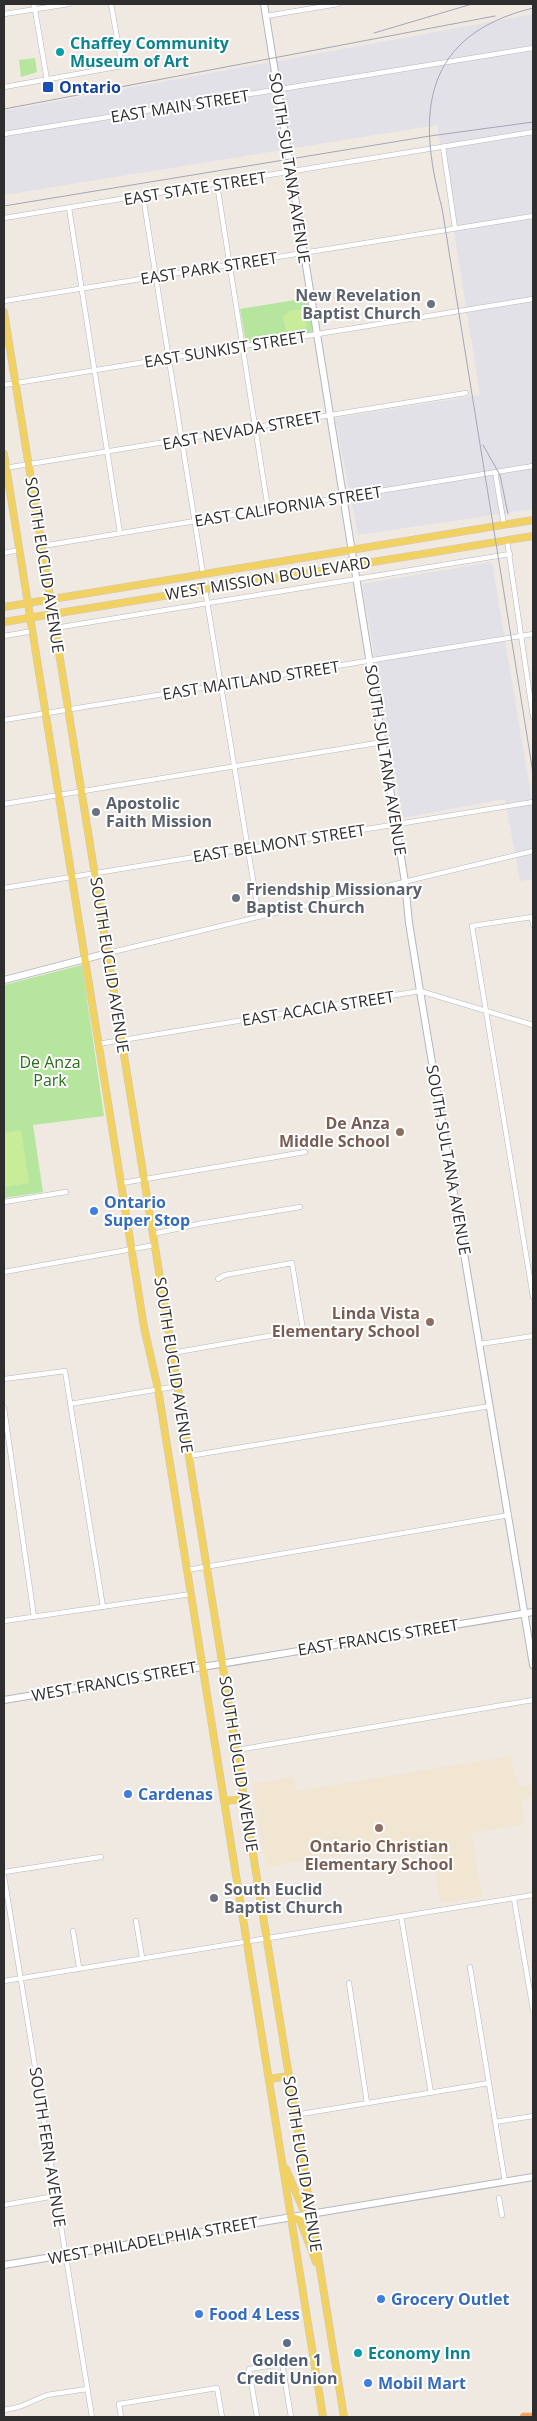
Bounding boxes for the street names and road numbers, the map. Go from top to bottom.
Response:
street label: SOUTH SULTANA AVENUE [264,71,316,265]
street label: EAST MAIN STREET [109,84,251,128]
street label: EAST STATE STREET [122,166,268,210]
street label: EAST PARK STREET [139,246,279,290]
street label: EAST SUNKIST STREET [143,325,308,373]
street label: EAST NEVADA STREET [161,405,324,455]
street label: SOUTH EUCLID AVENUE [20,475,70,655]
street label: EAST CALIFORNIA STREET [193,480,383,532]
street label: WEST MISSION BOULEVARD [164,551,372,605]
street label: EAST MAITLAND STREET [161,655,341,705]
street label: SOUTH SULTANA AVENUE [360,663,412,857]
street label: EAST BELMONT STREET [191,818,367,867]
street label: SOUTH EUCLID AVENUE [85,875,135,1055]
street label: EAST ACACIA STREET [240,985,396,1031]
street label: SOUTH SULTANA AVENUE [421,1063,477,1257]
street label: SOUTH EUCLID AVENUE [149,1275,199,1455]
street label: EAST FRANCIS STREET [296,1613,460,1661]
street label: WEST FRANCIS STREET [30,1656,198,1706]
street label: SOUTH EUCLID AVENUE [214,1674,264,1854]
street label: SOUTH FERN AVENUE [24,2065,72,2229]
street label: SOUTH EUCLID AVENUE [278,2074,328,2254]
street label: WEST PHILADELPHIA STREET [46,2211,260,2269]

